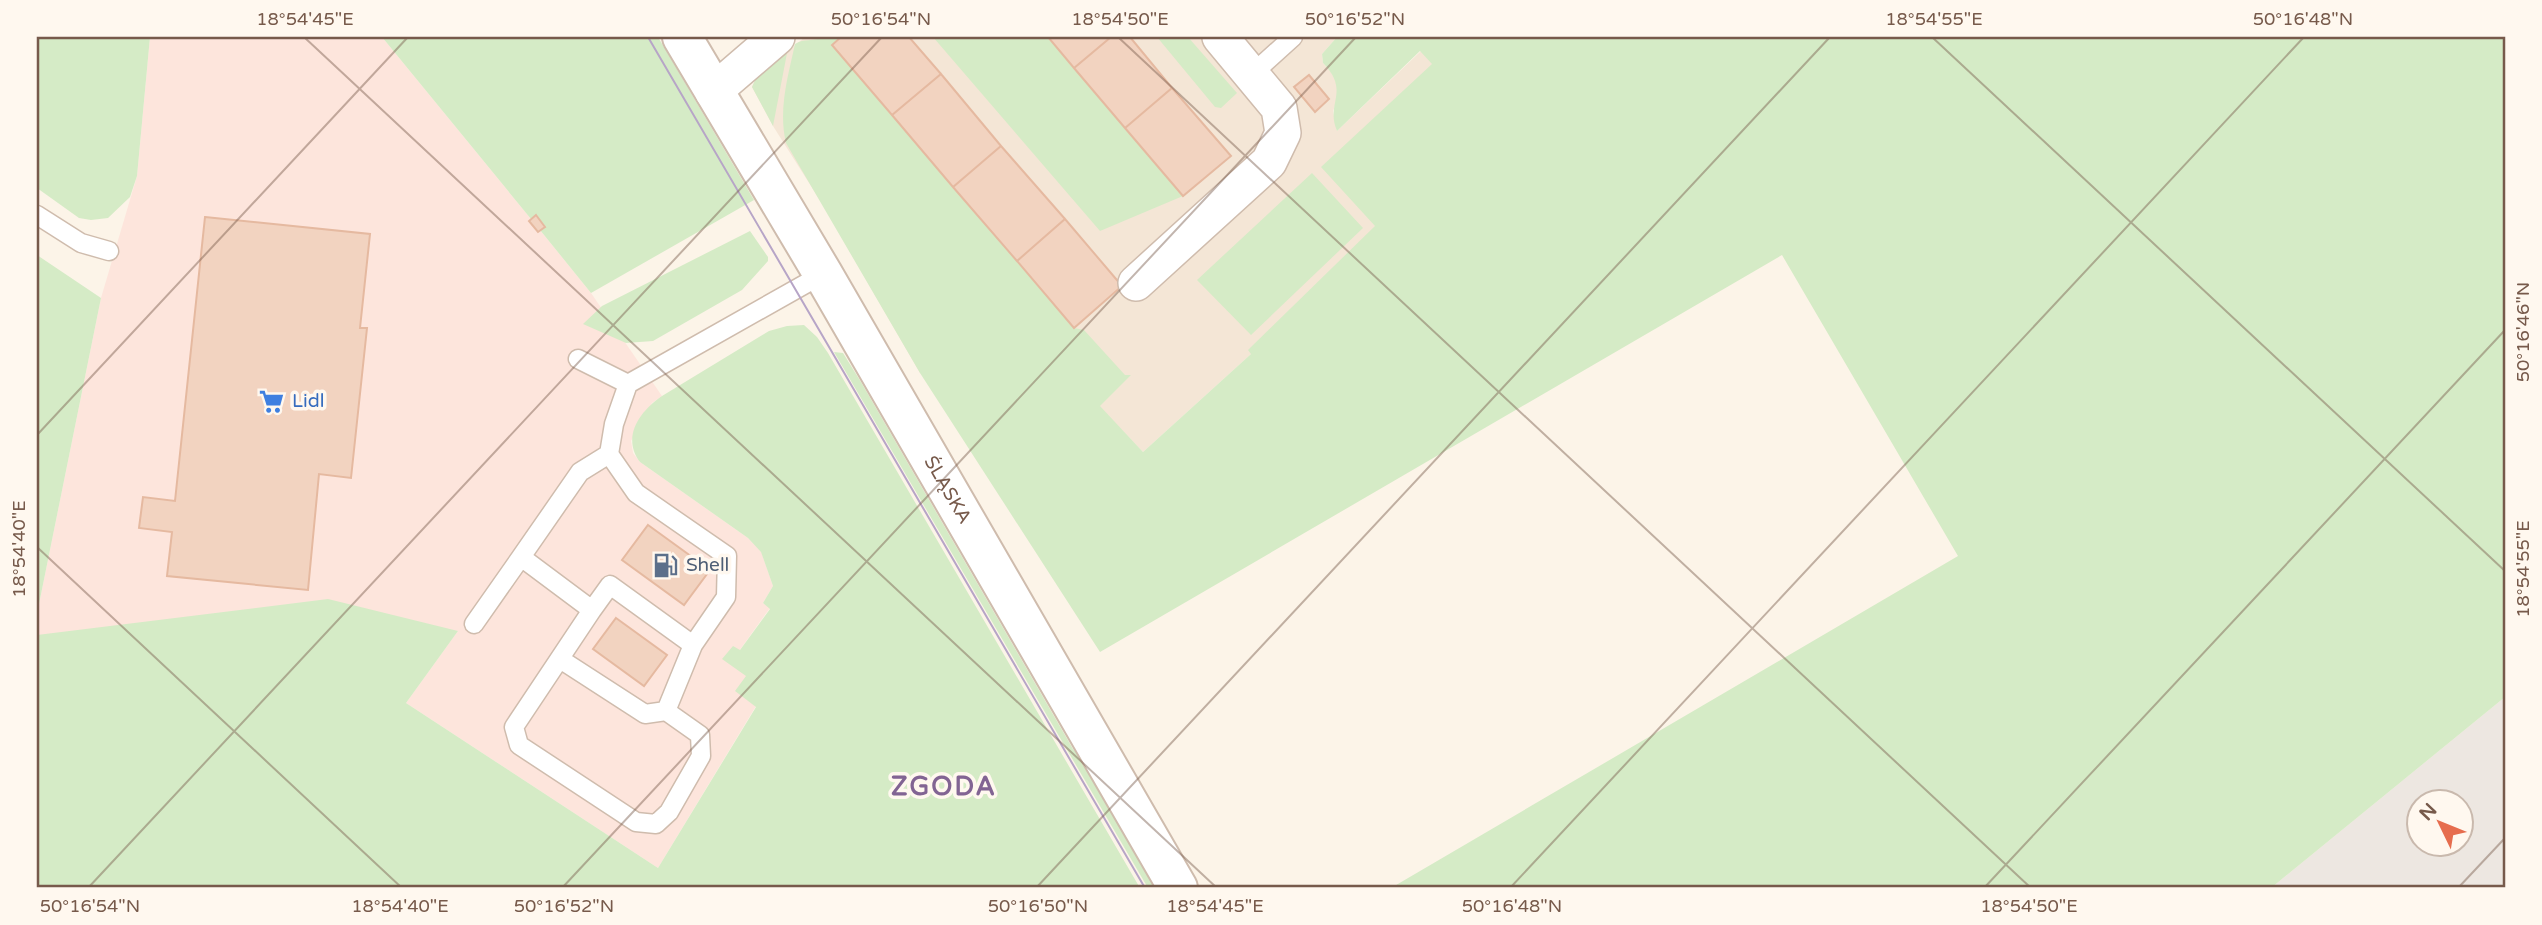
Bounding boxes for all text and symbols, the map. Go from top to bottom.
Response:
text: 18°54'45"E [256,8,354,30]
text: 50°16'54"N [831,8,931,30]
text: 18°54'50"E [1071,8,1169,30]
text: 50°16'52"N [1305,8,1405,30]
text: 18°54'55"E [1885,8,1983,30]
text: 50°16'48"N [2253,8,2353,30]
text: 50°16'46"N [2512,282,2534,382]
supermarket icon: Lidl [258,387,286,415]
place label: Lidl [292,390,324,412]
street label: ŚLĄSKA [920,451,976,528]
text: 18°54'40"E [8,500,30,598]
text: 18°54'55"E [2512,520,2534,618]
fuel station icon: Shell [652,551,680,579]
place label: Shell [686,554,729,576]
district label: ZGODA [891,771,997,802]
north arrow [2406,788,2476,858]
text: N [2415,799,2442,825]
text: 50°16'54"N [40,895,140,917]
text: 18°54'40"E [351,895,449,917]
text: 50°16'52"N [514,895,614,917]
text: 50°16'50"N [988,895,1088,917]
text: 18°54'45"E [1166,895,1264,917]
text: 50°16'48"N [1462,895,1562,917]
text: 18°54'50"E [1980,895,2078,917]

